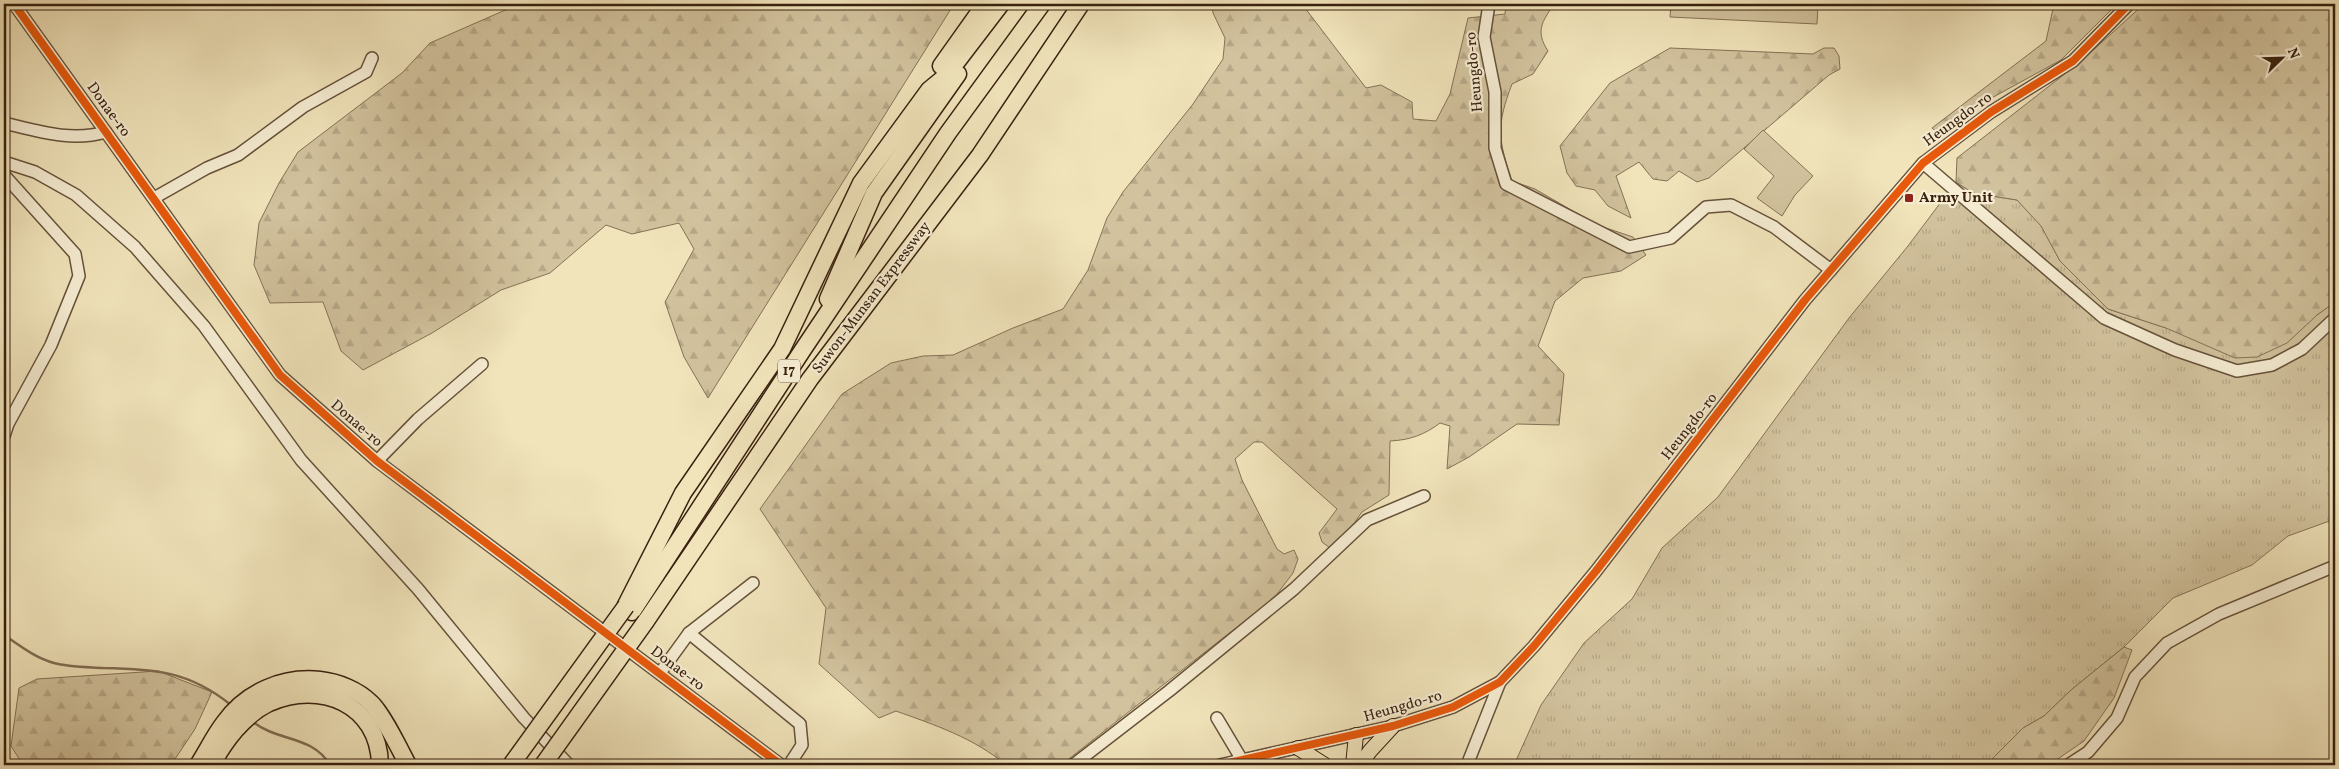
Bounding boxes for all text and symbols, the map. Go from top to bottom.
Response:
street label: Heungdo-ro [1461,31,1489,113]
north arrow [2256,32,2306,82]
text: N [2282,45,2303,62]
street label: Donae-ro [81,78,135,142]
street label: Heungdo-ro [1919,88,1997,152]
place label: Army Unit [1919,188,1993,209]
marker: Army Unit [1903,192,1915,204]
street label: Suwon-Munsan Expressway [808,218,936,378]
road number: 17 [778,360,800,382]
street label: Heungdo-ro [1657,389,1723,465]
street label: Donae-ro [325,395,387,453]
street label: Donae-ro [646,642,708,696]
street label: Heungdo-ro [1361,686,1445,728]

